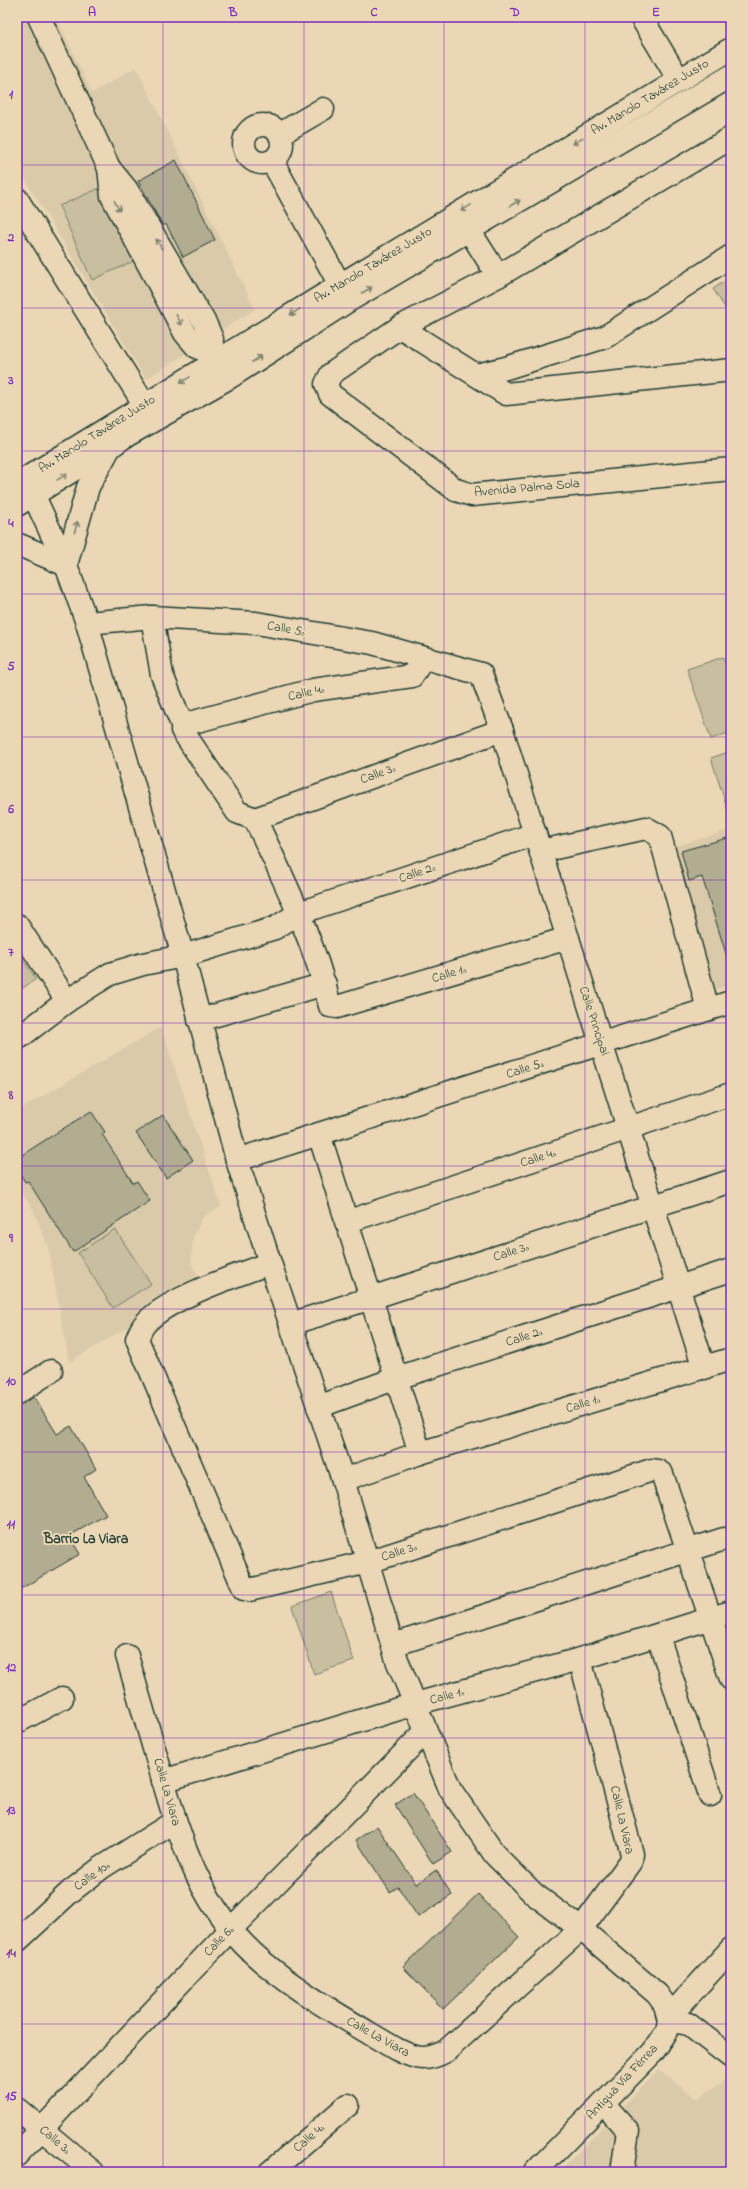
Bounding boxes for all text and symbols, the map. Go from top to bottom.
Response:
text: A [88,3,96,22]
text: B [228,3,238,22]
text: C [370,3,378,22]
text: D [509,3,520,22]
text: E [652,3,660,22]
street label: Av. Manolo Tavárez Justo [587,54,713,140]
text: 1 [9,85,14,104]
one-way arrow [572,138,584,146]
one-way arrow [509,198,521,206]
one-way arrow [113,199,121,211]
one-way arrow [460,205,472,213]
street label: Av. Manolo Tavárez Justo [310,222,436,308]
text: 2 [7,228,15,247]
one-way arrow [154,238,162,250]
one-way arrow [361,285,373,293]
one-way arrow [290,308,301,316]
one-way arrow [175,314,183,326]
one-way arrow [251,355,262,363]
text: 3 [7,371,14,390]
one-way arrow [179,377,191,385]
street label: Av. Manolo Tavárez Justo [35,390,159,478]
one-way arrow [56,473,67,481]
street label: Avenida Palma Sola [473,474,581,502]
text: 4 [7,514,14,533]
one-way arrow [73,521,81,534]
street label: Calle 5ª [265,616,307,642]
text: 5 [7,657,15,676]
street label: Calle 4ª [286,680,326,706]
street label: Calle 3ª [358,759,399,789]
text: 6 [7,800,14,819]
street label: Calle 2ª [396,858,438,888]
text: 7 [8,943,14,962]
street label: Calle 1ª [429,960,469,988]
street label: Calle Principal [574,984,614,1058]
street label: Calle 5ª [504,1054,547,1084]
text: 8 [8,1086,14,1105]
street label: Calle 4ª [518,1143,559,1173]
text: 9 [8,1229,14,1248]
street label: Calle 3ª [491,1237,532,1267]
street label: Calle 2ª [503,1322,545,1352]
text: 10 [6,1372,16,1391]
street label: Calle 1ª [563,1390,603,1418]
text: 11 [7,1515,16,1534]
district label: Barrio La Viara [43,1529,129,1550]
street label: Calle 3ª [379,1537,420,1567]
text: 12 [6,1658,17,1677]
street label: Calle 1ª [428,1682,467,1710]
street label: Calle La Viara [148,1756,186,1828]
street label: Calle La Viara [605,1784,639,1856]
text: 13 [6,1801,16,1820]
street label: Calle 10ª [70,1856,115,1896]
street label: Calle 6ª [199,1921,239,1961]
text: 14 [6,1944,16,1963]
street label: Calle La Viara [343,2012,413,2062]
street label: Antigua Vía Férrea [582,2040,663,2125]
text: 15 [5,2087,17,2106]
street label: Calle 4ª [289,2119,329,2157]
street label: Calle 3ª [35,2121,75,2159]

